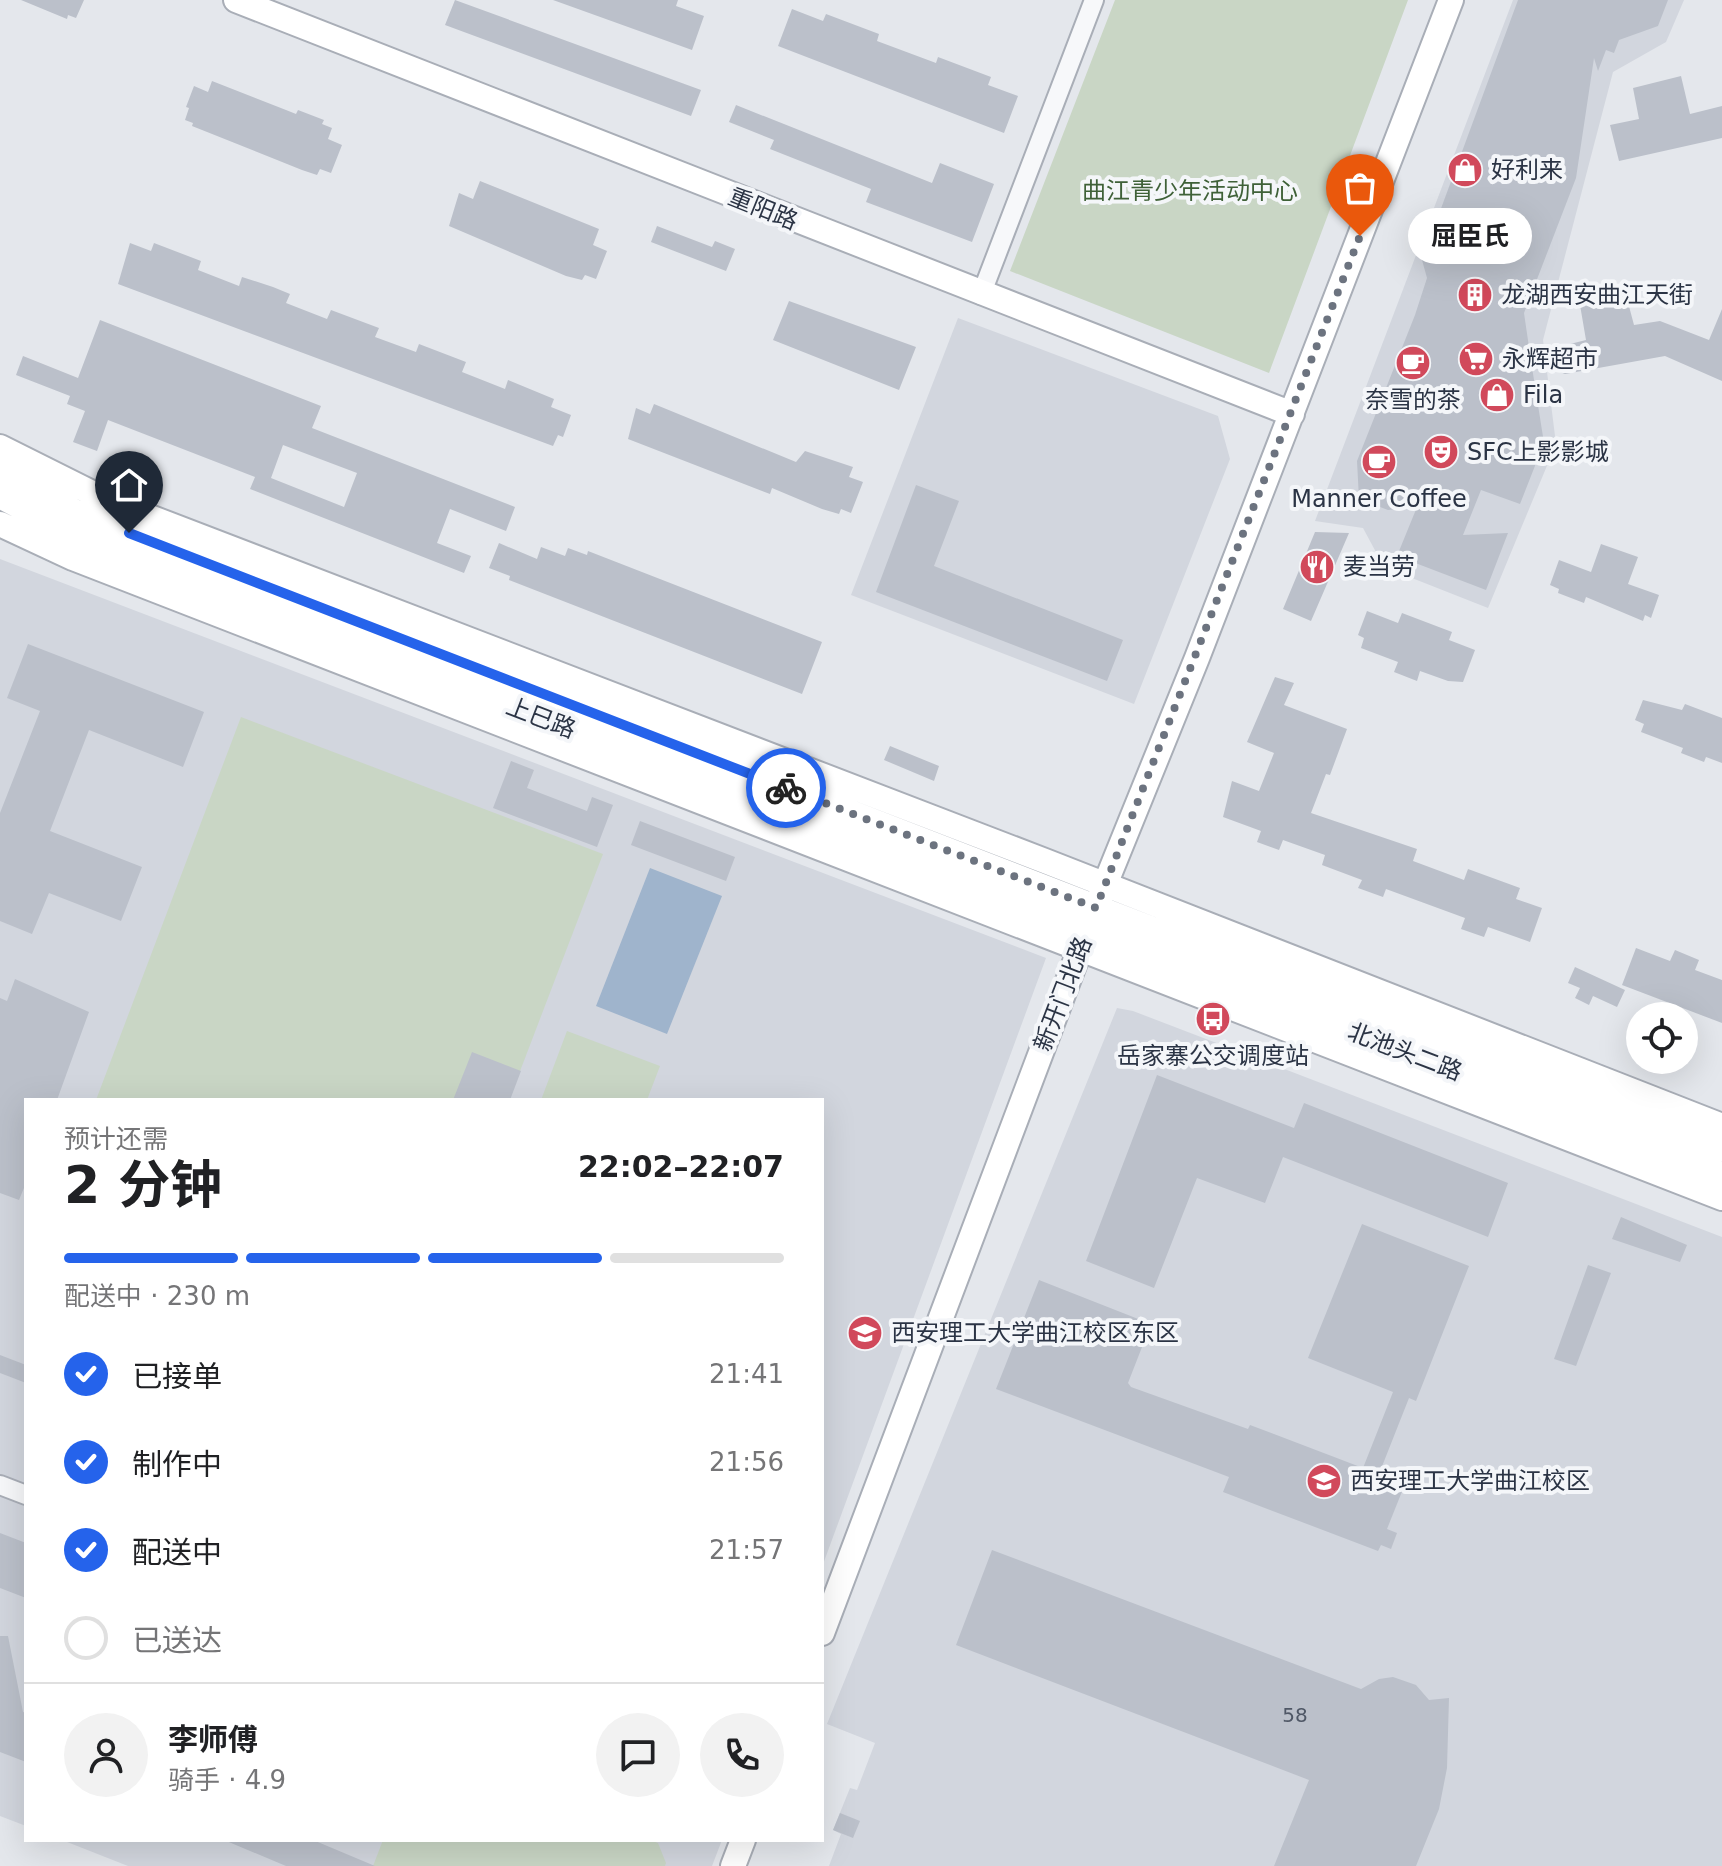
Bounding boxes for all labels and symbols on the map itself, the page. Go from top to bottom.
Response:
shop icon: 好利来 [1446,151,1484,189]
pin [1326,154,1394,236]
place label: 好利来 [1491,156,1563,184]
park label: 曲江青少年活动中心 [1082,177,1298,205]
street label: 重阳路 [724,183,802,235]
callout: 屈臣氏 [1408,208,1532,264]
building icon: 龙湖西安曲江天街 [1456,276,1494,314]
place label: 龙湖西安曲江天街 [1501,281,1693,309]
supermarket icon: 永辉超市 [1457,340,1495,378]
cafe icon: 奈雪的茶 [1394,344,1432,382]
place label: 永辉超市 [1502,345,1598,373]
shop icon: Fila [1478,376,1516,414]
place label: Fila [1523,381,1563,409]
place label: 奈雪的茶 [1365,386,1461,414]
theatre icon: SFC上影影城 [1422,433,1460,471]
place label: SFC上影影城 [1467,438,1609,466]
cafe icon: Manner Coffee [1360,443,1398,481]
pin [95,451,163,533]
place label: Manner Coffee [1291,485,1467,513]
restaurant icon: 麦当劳 [1298,548,1336,586]
place label: 麦当劳 [1343,553,1415,581]
street label: 上巳路 [502,692,580,744]
courier [746,748,826,828]
street label: 新开门北路 [1028,933,1098,1055]
bus stop icon: 岳家寨公交调度站 [1194,1000,1232,1038]
street label: 北池头二路 [1344,1017,1466,1087]
place label: 岳家寨公交调度站 [1117,1042,1309,1070]
school or university icon: 西安理工大学曲江校区东区 [846,1314,884,1352]
place label: 西安理工大学曲江校区东区 [891,1319,1179,1347]
school or university icon: 西安理工大学曲江校区 [1305,1462,1343,1500]
place label: 西安理工大学曲江校区 [1350,1467,1590,1495]
house number: 58 [1282,1703,1308,1727]

